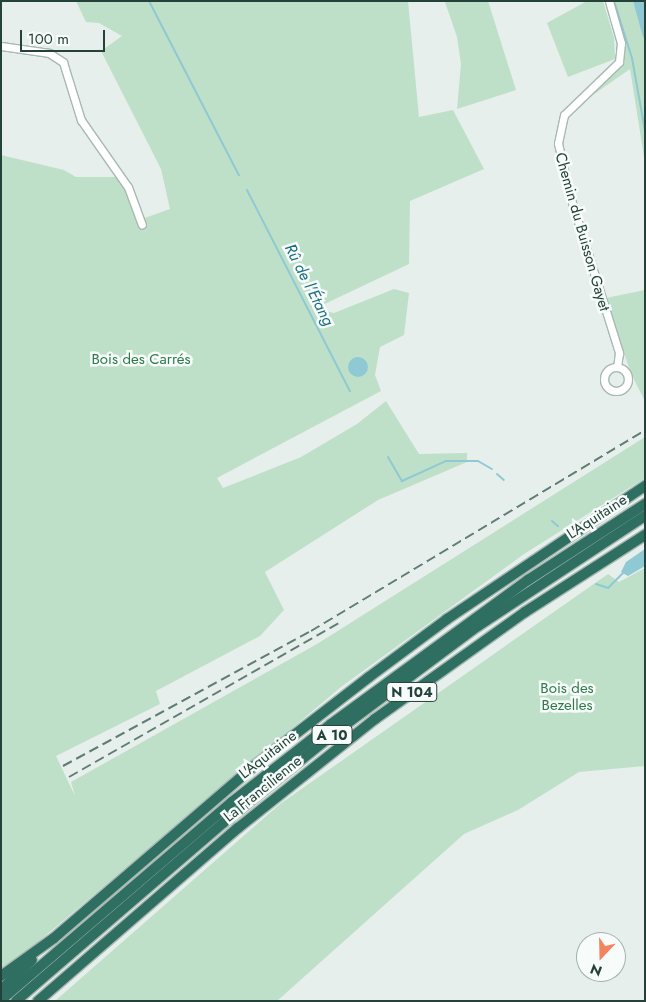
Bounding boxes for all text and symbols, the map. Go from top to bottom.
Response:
scale bar [22,20,108,52]
text: 100 m [28,28,69,50]
street label: Chemin du Buisson Gayet [551,151,613,313]
water label: Rû de l'Étang [280,241,338,329]
park label: Bois des Carrés [91,351,191,369]
street label: L'Aquitaine [564,491,630,543]
park label: Bois des Bezelles [540,679,594,714]
road number: N 104 [386,680,438,704]
road number: A 10 [311,724,353,746]
street label: L'Aquitaine [236,727,300,783]
street label: La Francilienne [220,752,306,826]
north arrow [576,932,626,982]
text: N [587,959,605,981]

